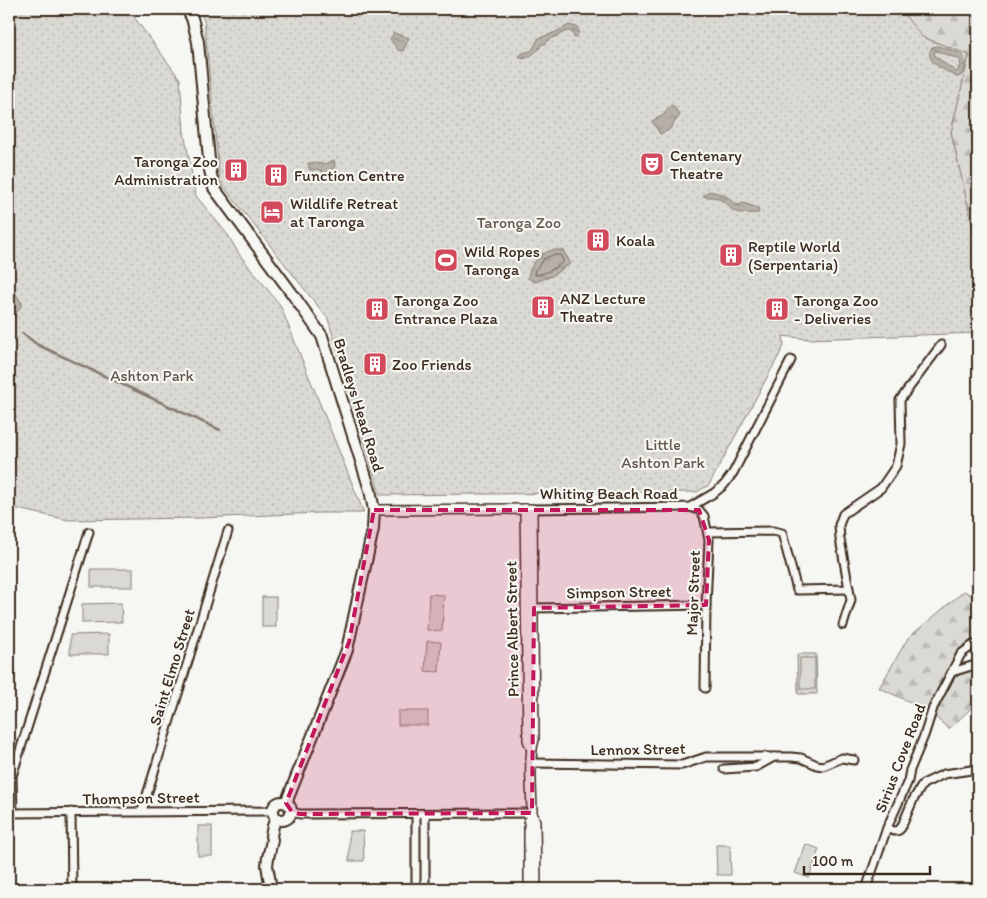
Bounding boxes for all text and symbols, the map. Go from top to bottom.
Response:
place label: Centenary Theatre [670,146,742,183]
theatre icon: Centenary Theatre [639,151,665,177]
place label: Taronga Zoo Administration [114,152,218,189]
building icon: Taronga Zoo Administration [223,157,249,183]
building icon: Function Centre [263,162,289,188]
place label: Function Centre [294,166,405,185]
place label: Wildlife Retreat at Taronga [290,194,398,231]
hotel icon: Wildlife Retreat at Taronga [259,199,285,225]
park label: Taronga Zoo [477,213,561,232]
building icon: Koala [585,227,611,253]
place label: Koala [616,231,656,250]
place label: Reptile World (Serpentaria) [748,237,841,274]
place label: Wild Ropes Taronga [464,242,540,279]
building icon: Reptile World (Serpentaria) [718,242,744,268]
sports icon: Wild Ropes Taronga [433,247,459,273]
place label: ANZ Lecture Theatre [560,289,646,326]
place label: Taronga Zoo Entrance Plaza [394,291,498,328]
place label: Taronga Zoo - Deliveries [794,291,878,328]
building icon: ANZ Lecture Theatre [530,294,556,320]
building icon: Taronga Zoo Entrance Plaza [364,296,390,322]
building icon: Taronga Zoo - Deliveries [764,296,790,322]
street label: Bradleys Head Road [330,336,388,474]
building icon: Zoo Friends [362,351,388,377]
place label: Zoo Friends [392,355,472,374]
park label: Ashton Park [110,366,195,385]
park label: Little Ashton Park [621,435,706,472]
street label: Whiting Beach Road [540,484,678,503]
street label: Major Street [682,550,704,636]
street label: Prince Albert Street [501,561,523,697]
street label: Simpson Street [566,582,672,602]
street label: Saint Elmo Street [145,606,199,728]
street label: Sirius Cove Road [870,701,930,815]
street label: Lennox Street [590,739,686,759]
street label: Thompson Street [82,787,200,809]
scale bar [804,843,931,875]
text: 100 m [812,852,854,870]

